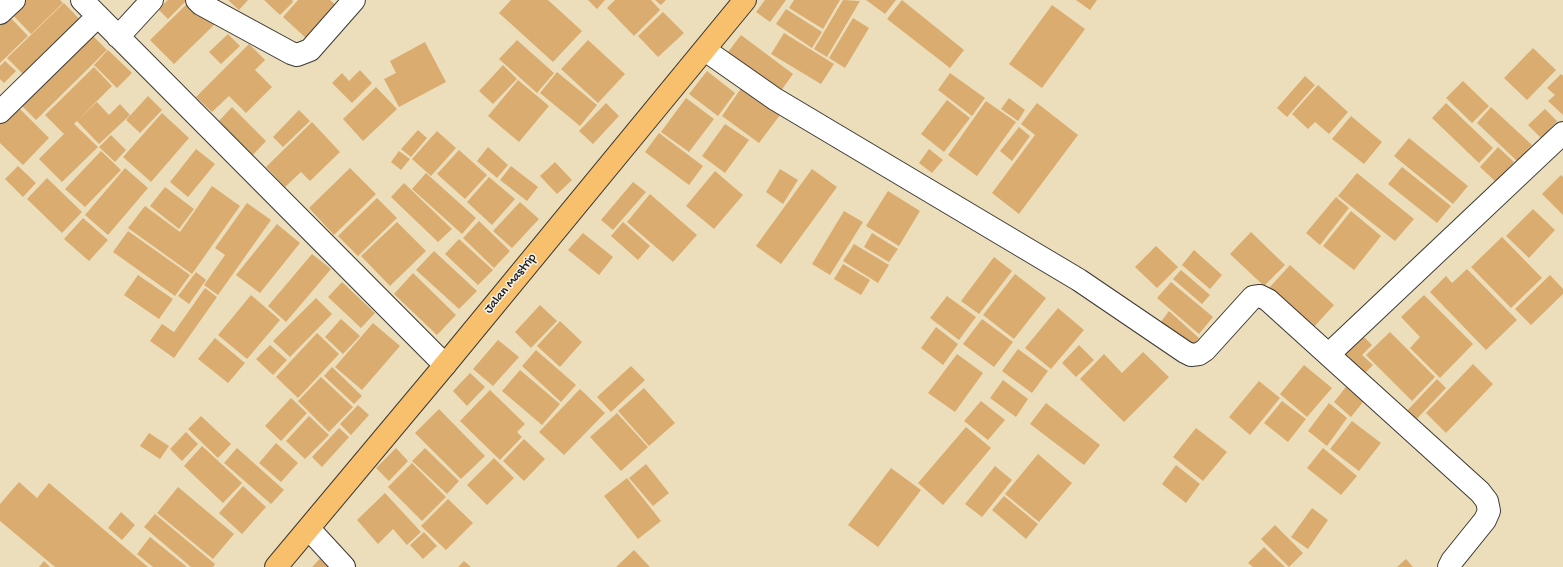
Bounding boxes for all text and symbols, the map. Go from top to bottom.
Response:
street label: Jalan Mastrip [481,251,541,317]

